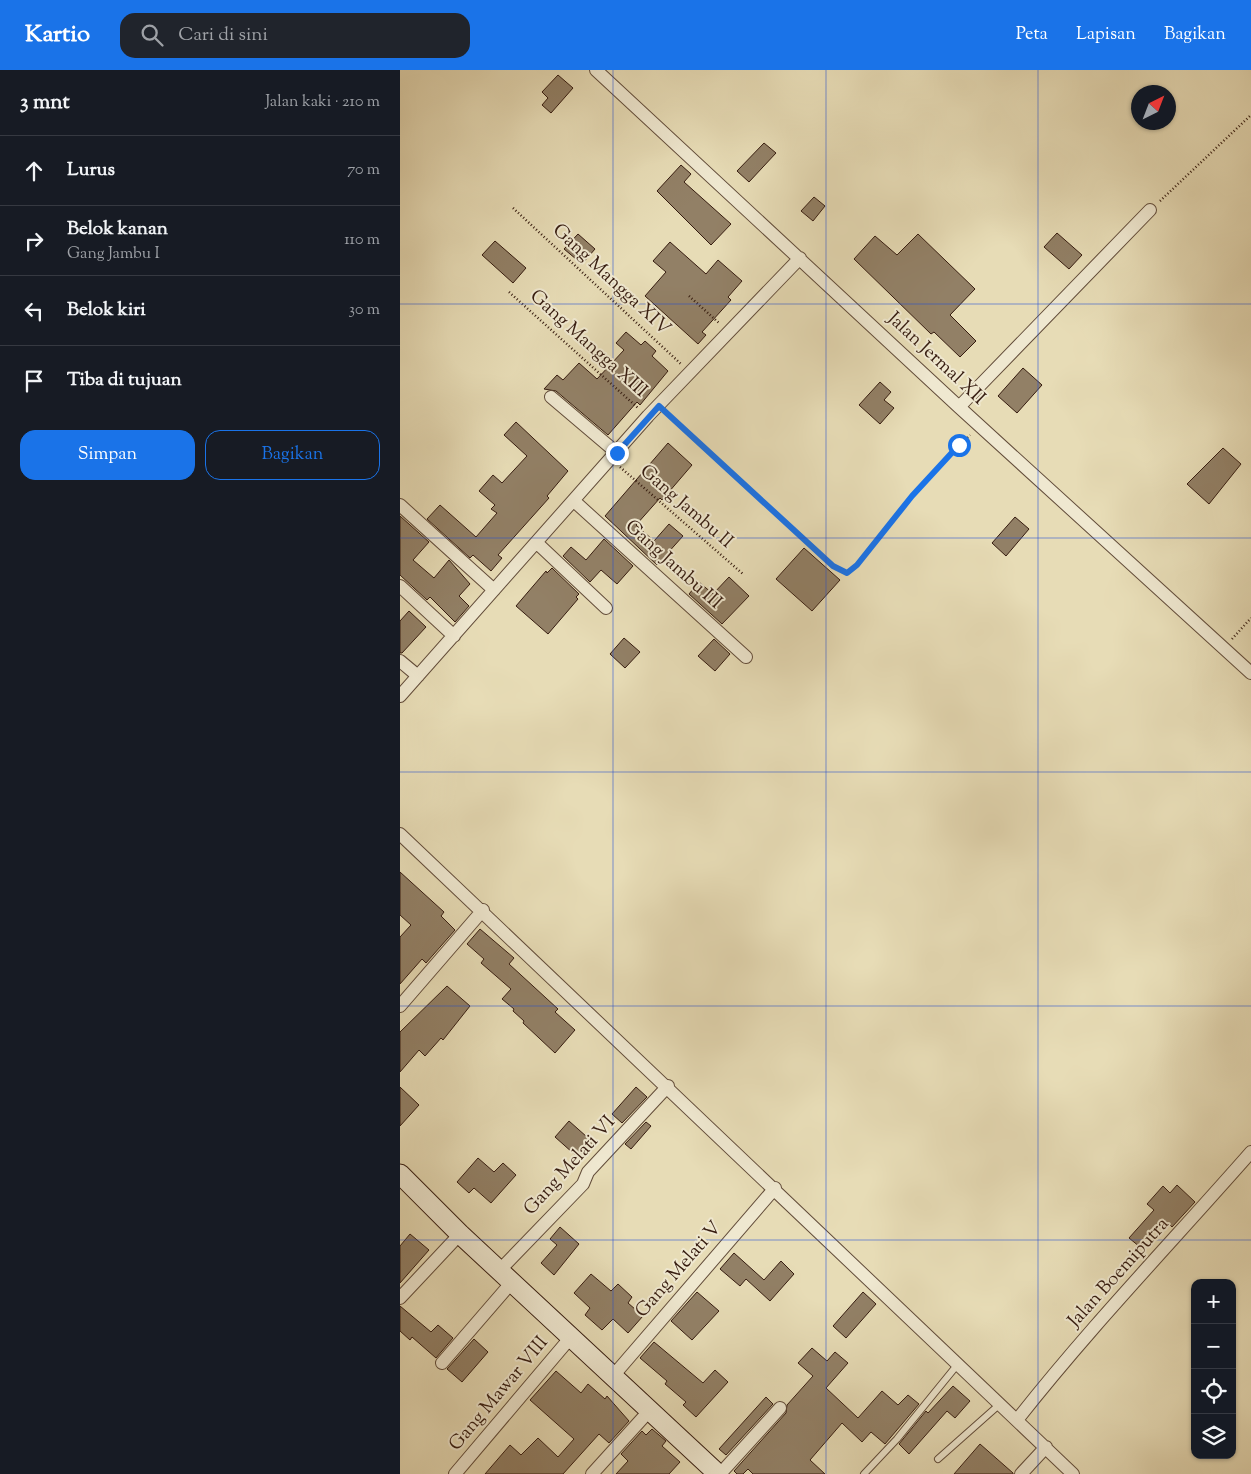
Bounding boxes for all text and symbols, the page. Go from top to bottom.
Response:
search box [120,13,470,58]
text: Kartio [25,18,90,52]
icon: search [138,21,166,49]
text: Cari di sini [178,22,268,49]
text: Peta [1016,22,1048,48]
text: Lapisan [1076,22,1136,48]
text: Bagikan [1164,22,1226,48]
north arrow [1131,85,1176,130]
text: 3 mnt [20,88,70,118]
text: Jalan kaki · 210 m [265,91,380,114]
icon: ahead [20,157,48,185]
text: Lurus [67,157,115,184]
text: 70 m [347,159,380,182]
text: Belok kanan [67,216,168,243]
street label: Gang Mangga XIV [546,218,676,342]
icon: right [20,227,48,255]
text: 110 m [344,229,380,252]
text: Gang Jambu I [67,243,160,266]
street label: Gang Mangga XIII [523,284,653,404]
icon: left [20,297,48,325]
text: Belok kiri [67,297,146,324]
text: 30 m [349,299,380,322]
street label: Jalan Jermal XII [880,306,991,412]
icon: arrive [20,367,48,395]
text: Tiba di tujuan [67,367,182,394]
button: Simpan [20,430,195,480]
button: Bagikan [205,430,380,480]
route start [948,434,971,457]
route end [606,442,629,465]
street label: Gang Jambu II [633,459,739,555]
street label: Gang Jambu III [618,514,728,616]
street label: Gang Melati VI [518,1110,622,1222]
street label: Jalan Boemiputra [1062,1212,1176,1335]
street label: Gang Melati V [630,1216,728,1324]
map controls [1191,1279,1236,1459]
button: + [1191,1279,1236,1324]
button: − [1191,1324,1236,1369]
street label: Gang Mawar VIII [443,1331,555,1457]
button: locate [1191,1369,1236,1414]
button: layers [1191,1414,1236,1459]

